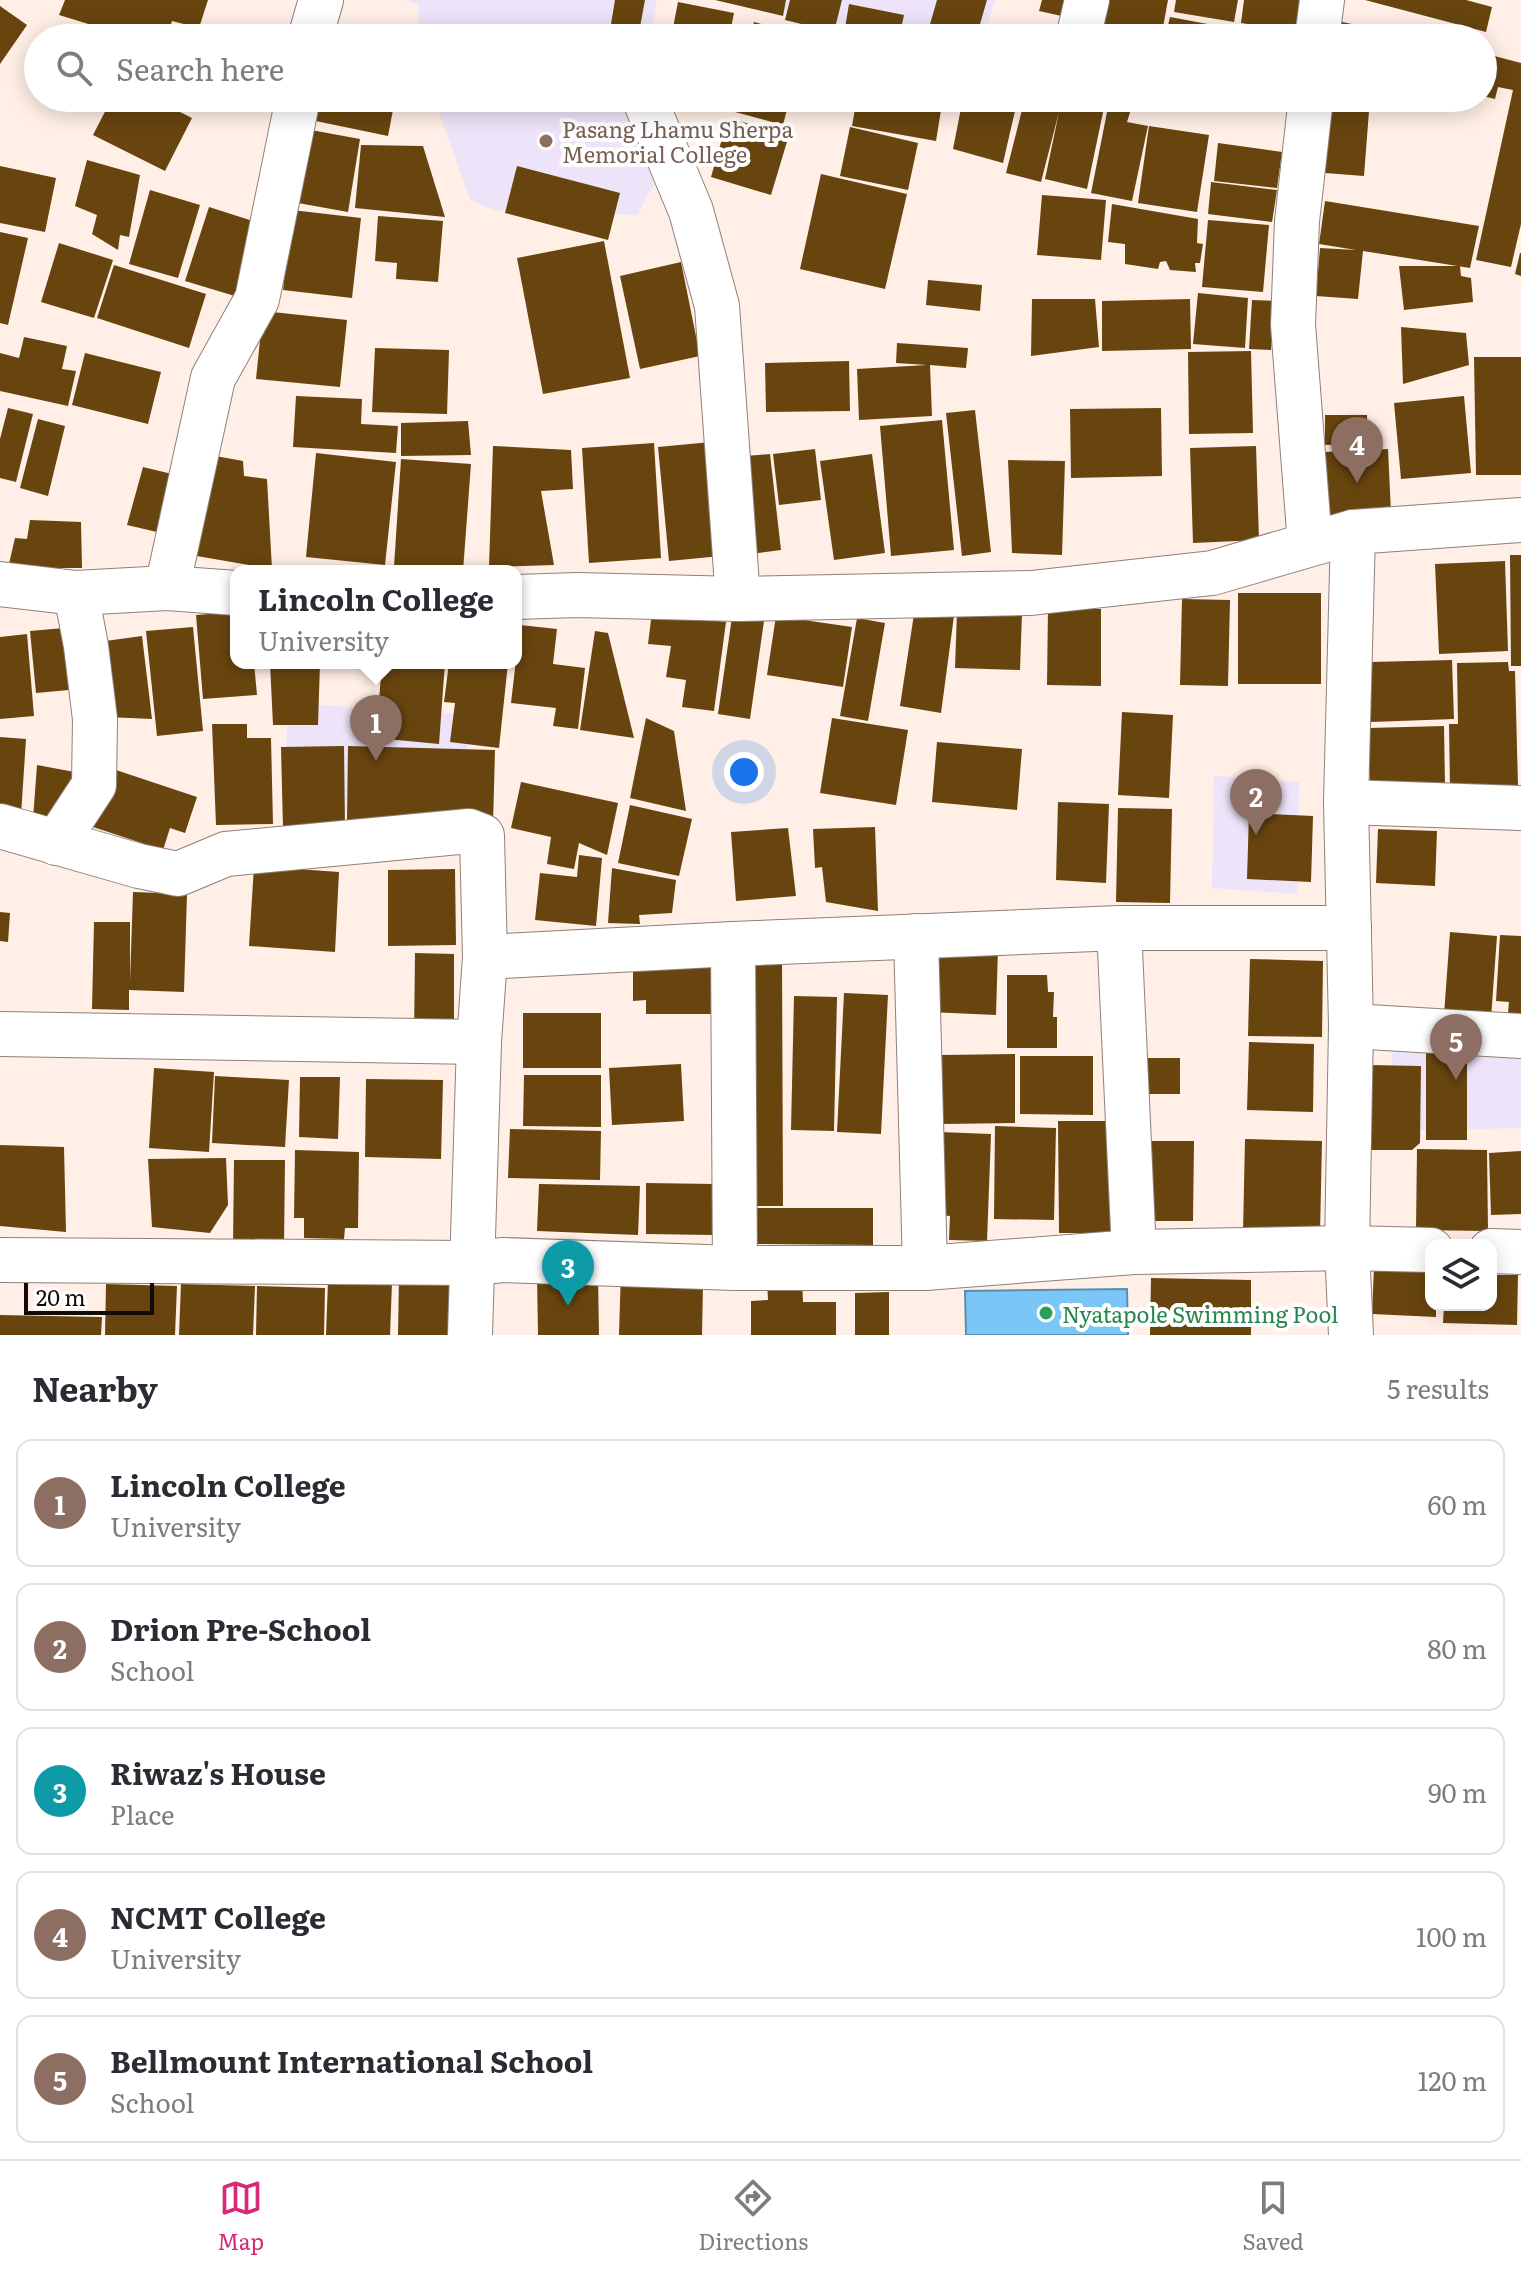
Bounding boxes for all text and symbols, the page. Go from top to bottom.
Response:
search box [24,24,1497,112]
icon: search [52,46,96,90]
text: Search here [116,46,284,90]
place label: Pasang Lhamu Sherpa Memorial College [562,112,793,170]
marker: Pasang Lhamu Sherpa Memorial College [537,132,555,150]
pin: 4 [1331,417,1383,483]
popup [230,565,522,669]
text: Lincoln College [258,576,494,620]
text: University [258,620,389,659]
pin: 1 [350,695,402,761]
your location [724,752,764,792]
pin: 2 [1230,769,1282,835]
pin: 5 [1430,1014,1482,1080]
map controls [1425,1239,1497,1311]
button: layers [1425,1239,1497,1311]
pin: 3 [542,1240,594,1306]
scale bar [24,1279,154,1315]
text: 20 m [36,1280,86,1313]
place label: Nyatapole Swimming Pool [1062,1297,1338,1330]
marker: Nyatapole Swimming Pool [1037,1304,1055,1322]
text: Nearby [32,1362,158,1412]
text: 5 results [1387,1368,1489,1407]
text: Lincoln College [110,1462,346,1506]
text: 1 [55,1484,65,1523]
text: 60 m [1428,1484,1487,1523]
text: University [110,1506,241,1545]
text: Drion Pre-School [110,1606,371,1650]
text: 2 [53,1628,67,1667]
text: 80 m [1427,1628,1487,1667]
text: School [110,1650,194,1689]
text: Riwaz's House [110,1750,326,1794]
text: 3 [53,1772,67,1811]
text: 90 m [1428,1772,1487,1811]
text: Place [110,1794,175,1833]
text: NCMT College [110,1894,326,1938]
text: 4 [52,1916,68,1955]
text: 100 m [1416,1916,1487,1955]
text: University [110,1938,241,1977]
text: Bellmount International School [110,2038,593,2082]
text: 5 [53,2060,67,2099]
text: 120 m [1418,2060,1487,2099]
text: School [110,2082,194,2121]
tab: Map [217,2176,264,2257]
tab: Directions [698,2176,808,2257]
tab: Saved [1243,2176,1304,2257]

